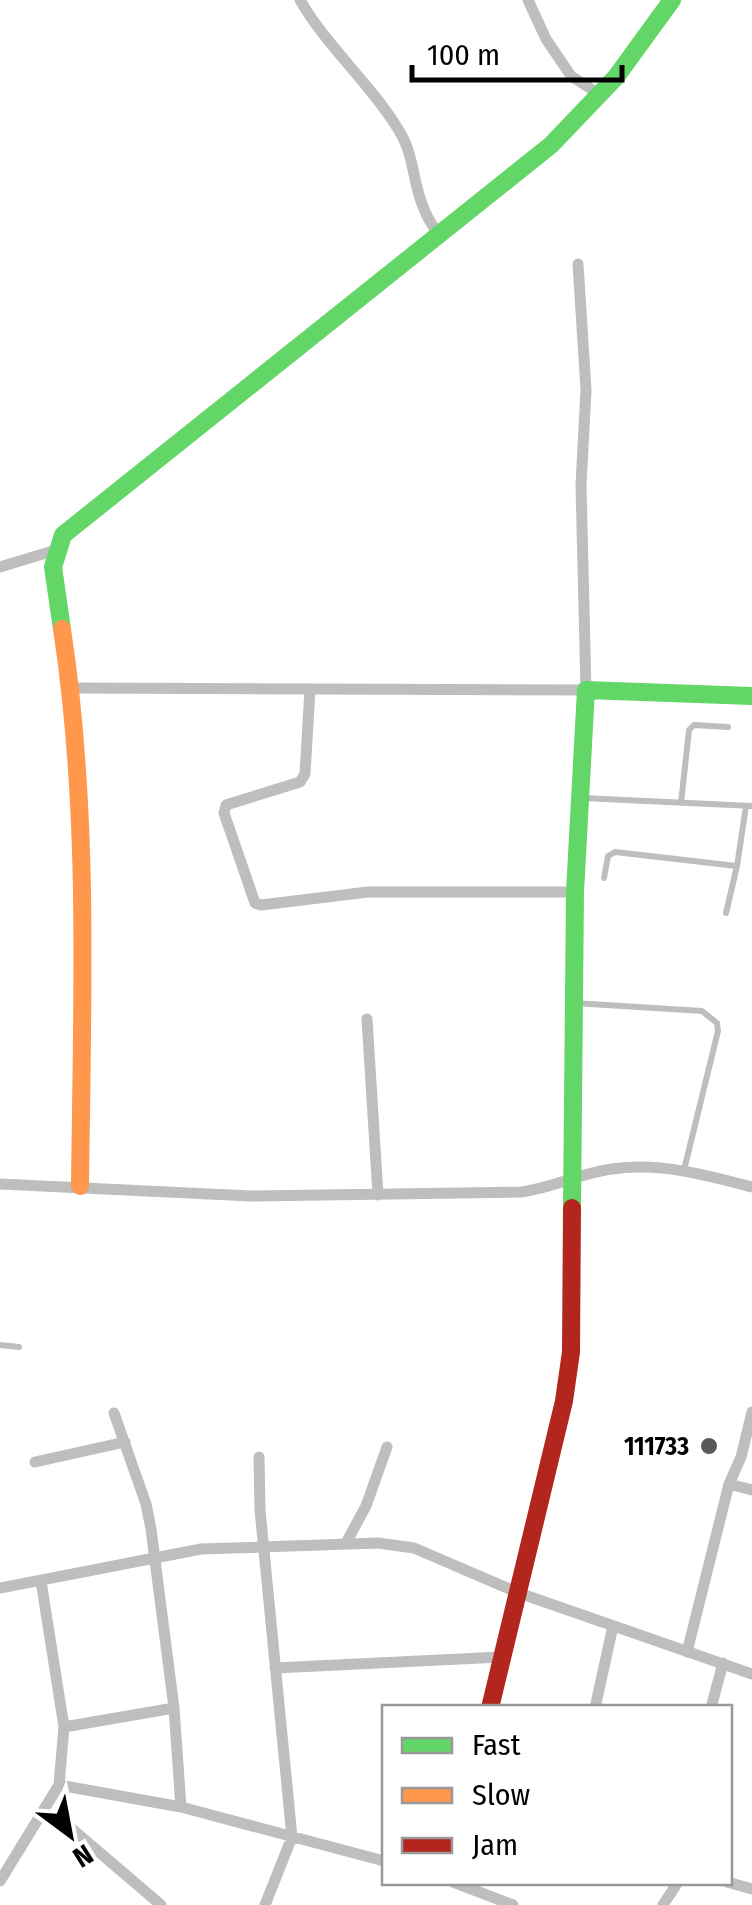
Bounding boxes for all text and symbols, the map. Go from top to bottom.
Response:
scale bar [412,20,622,82]
text: 100 m [427,37,500,73]
place label: 111733 [624,1432,689,1462]
marker: 111733 [698,1435,720,1457]
legend [382,1705,732,1885]
text: Fast [472,1727,521,1763]
text: Slow [472,1777,530,1813]
north arrow [20,1785,120,1885]
text: Jam [472,1827,518,1863]
text: N [67,1837,99,1874]

